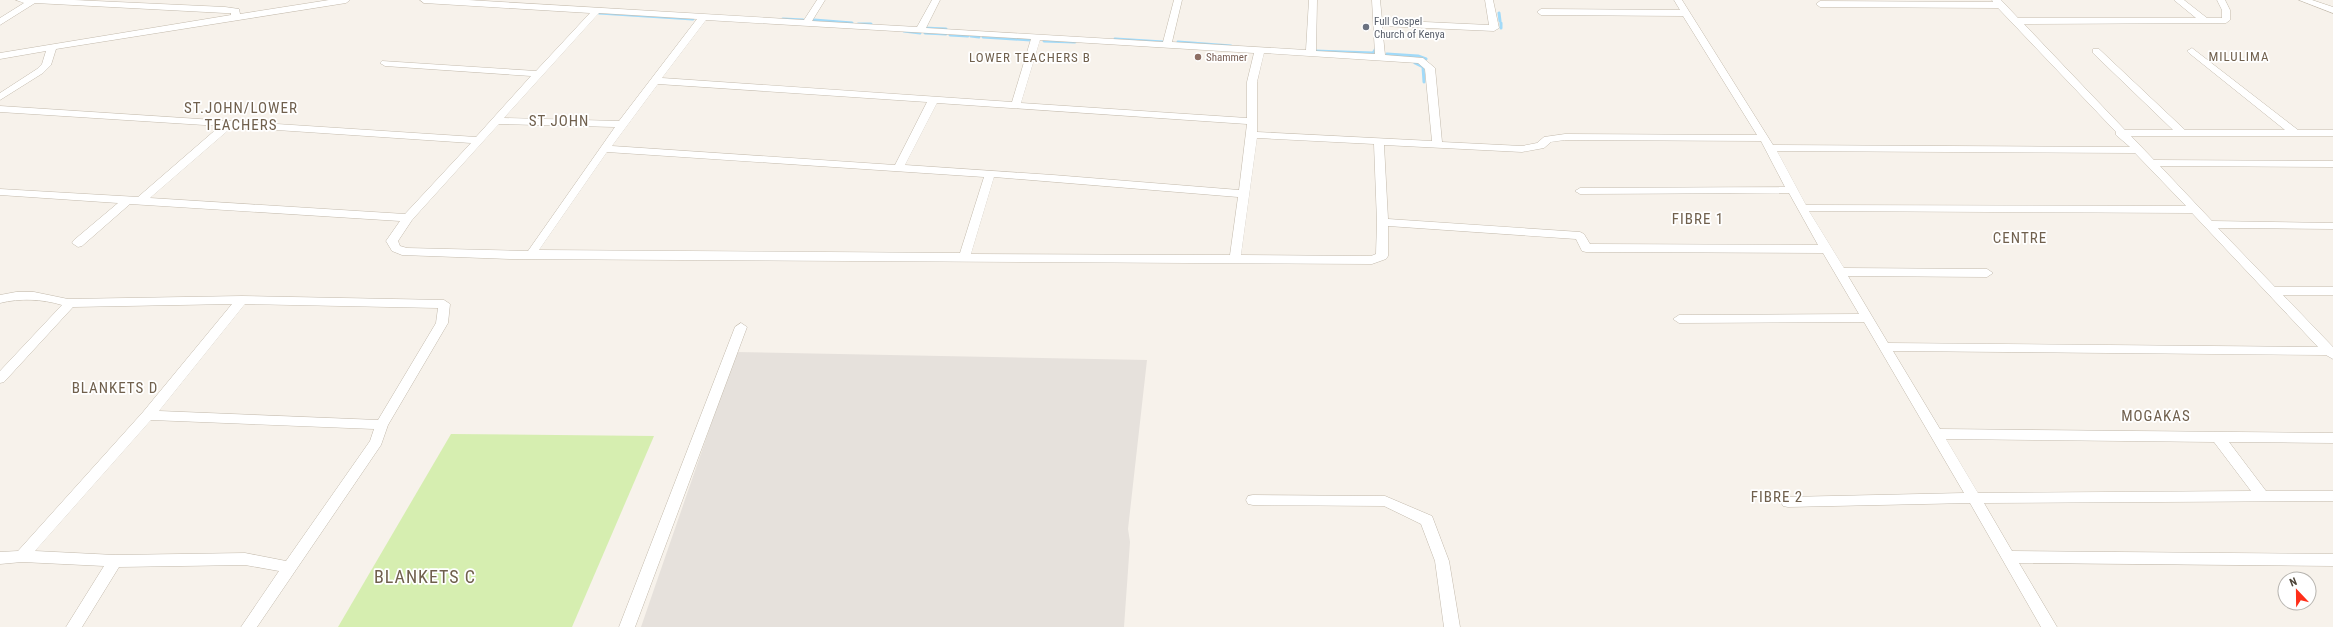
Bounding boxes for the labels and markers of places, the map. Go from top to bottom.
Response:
place label: Full Gospel Church of Kenya [1374,15,1445,41]
marker: Full Gospel Church of Kenya [1361,22,1371,32]
place label: Shammer [1206,51,1248,64]
marker: Shammer [1193,52,1203,62]

